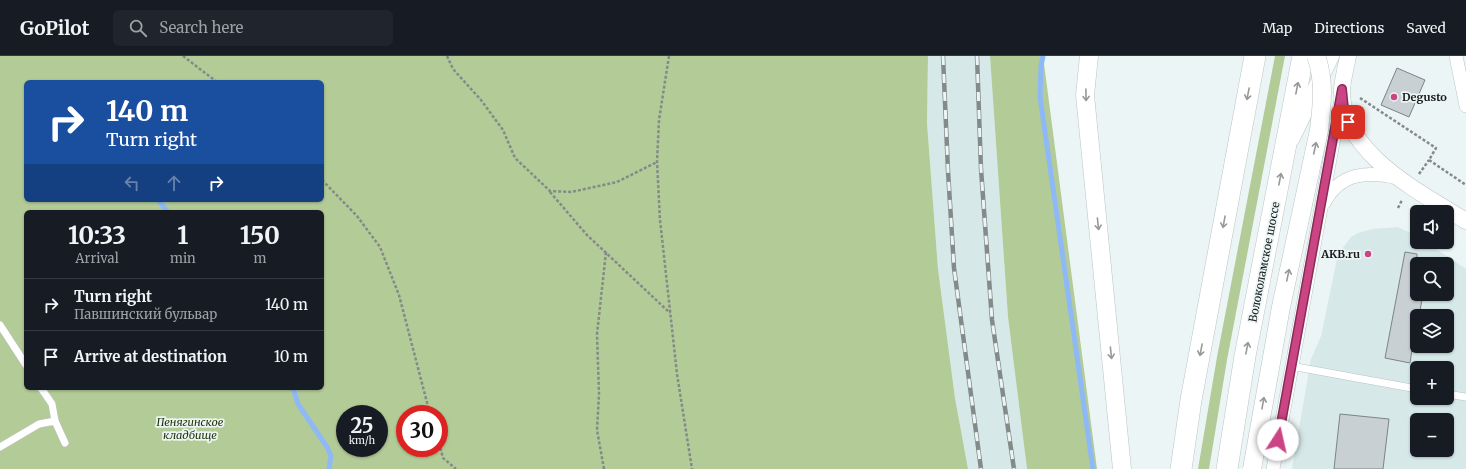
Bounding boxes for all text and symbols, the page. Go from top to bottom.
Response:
search box [113,10,393,46]
text: GoPilot [20,16,89,40]
icon: search [127,17,149,39]
text: Search here [159,18,243,37]
text: Map [1262,19,1292,37]
text: Directions [1314,19,1384,37]
text: Saved [1406,19,1446,37]
one-way arrow [1294,82,1302,95]
one-way arrow [1243,87,1251,100]
one-way arrow [1082,88,1090,101]
place label: Degusto [1402,90,1447,104]
marker: Degusto [1389,92,1399,102]
text: 140 m [106,93,188,129]
icon: right [40,96,92,148]
pin [1331,105,1365,139]
icon: arrive [1337,111,1359,133]
text: Turn right [106,128,197,151]
one-way arrow [1311,142,1319,155]
icon: left [121,172,143,194]
icon: ahead [163,172,185,194]
icon: right [205,172,227,194]
one-way arrow [1276,173,1284,186]
street label: Волоколамское шоссе [1245,200,1283,323]
map controls [1410,205,1454,457]
button: sound [1410,205,1454,249]
one-way arrow [1220,215,1228,228]
one-way arrow [1094,217,1102,230]
text: 10:33 [68,220,126,251]
text: 1 [177,220,188,251]
text: 150 [240,220,280,251]
place label: AKB.ru [1320,247,1360,261]
marker: AKB.ru [1363,249,1373,259]
text: Arrival [75,250,119,267]
text: min [170,250,196,267]
text: m [253,250,266,267]
button: search [1410,257,1454,301]
one-way arrow [1284,269,1292,282]
text: Turn right [74,287,152,306]
icon: right [40,294,62,316]
text: 140 m [265,295,308,314]
text: Павшинский бульвар [74,306,217,323]
button: layers [1410,309,1454,353]
one-way arrow [1243,341,1251,354]
one-way arrow [1196,343,1204,356]
icon: arrive [40,346,62,368]
one-way arrow [1107,346,1114,359]
text: Arrive at destination [74,347,227,366]
text: 10 m [274,347,308,366]
button: + [1410,361,1454,405]
one-way arrow [1260,397,1268,410]
speed limit sign: 30 [396,405,448,457]
text: 25 [351,413,373,438]
button: − [1410,413,1454,457]
park label: Пенягинское кладбище [157,415,224,442]
position arrow [1257,419,1299,461]
text: km/h [349,434,375,447]

